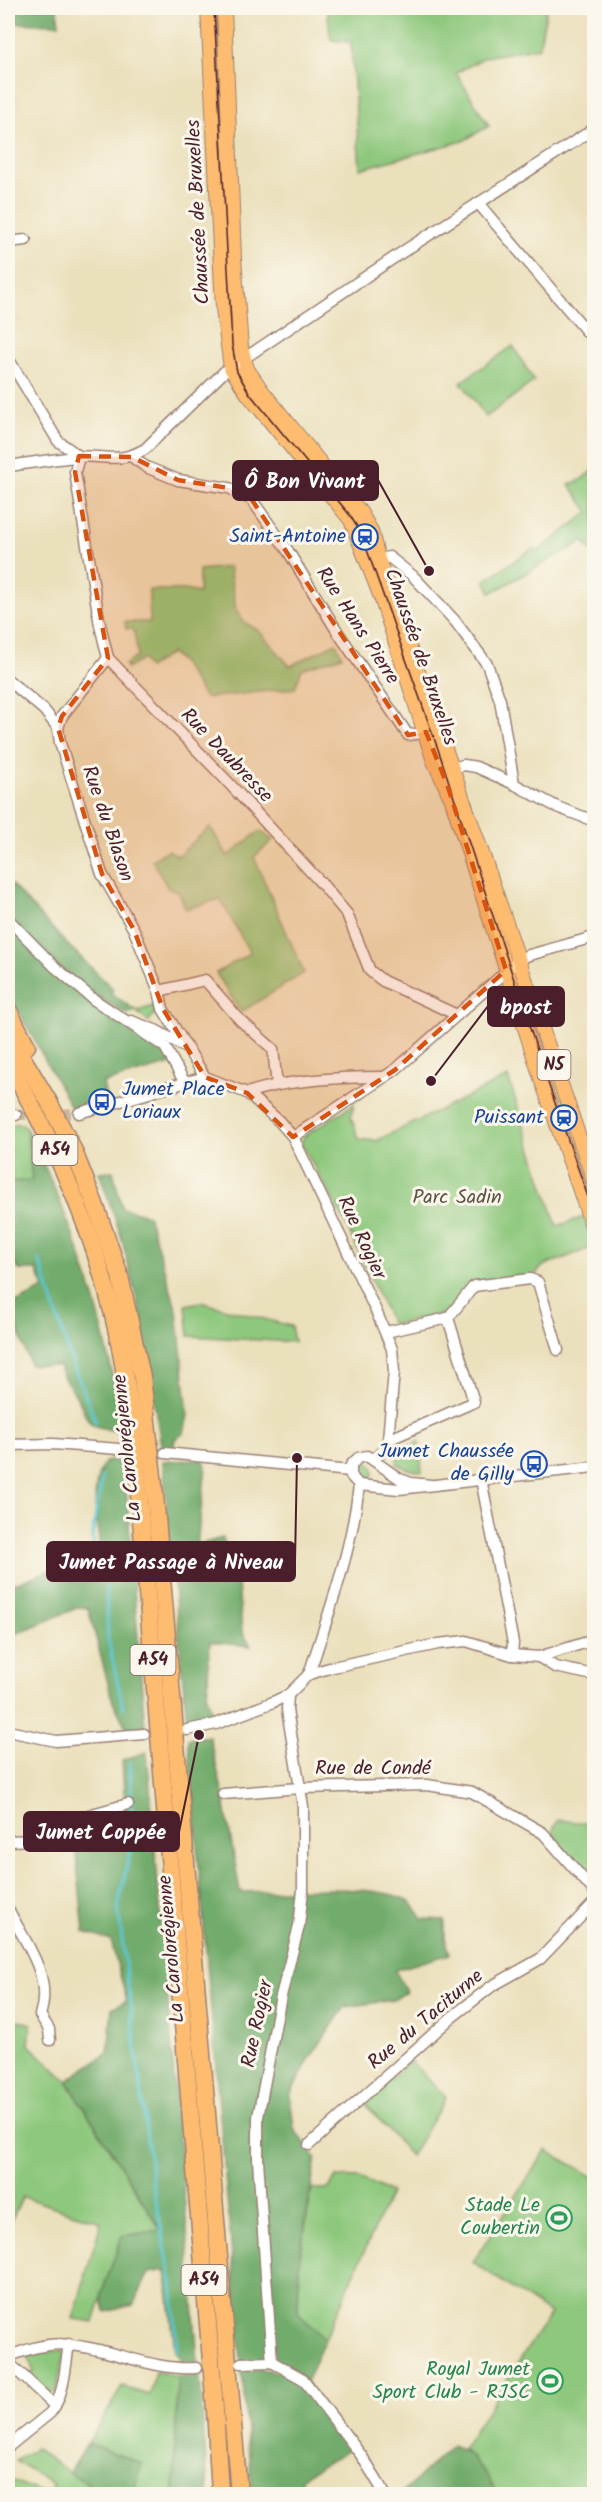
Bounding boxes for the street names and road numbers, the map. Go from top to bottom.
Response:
street label: Chaussée de Bruxelles [178,118,220,305]
street label: Rue Hans Pierre [307,561,407,691]
street label: Chaussée de Bruxelles [375,564,465,750]
street label: Rue Daubresse [172,701,280,811]
street label: Rue du Blason [72,761,142,887]
road number: N5 [538,1050,570,1080]
road number: A54 [32,1135,78,1165]
street label: Rue Rogier [328,1191,395,1286]
street label: La Carolorégienne [104,1373,152,1523]
road number: A54 [130,1645,176,1675]
street label: Rue de Condé [315,1753,432,1785]
street label: La Carolorégienne [150,1874,194,2024]
street label: Rue du Taciturne [361,1962,491,2078]
street label: Rue Rogier [233,1976,283,2071]
road number: A54 [182,2265,226,2295]

